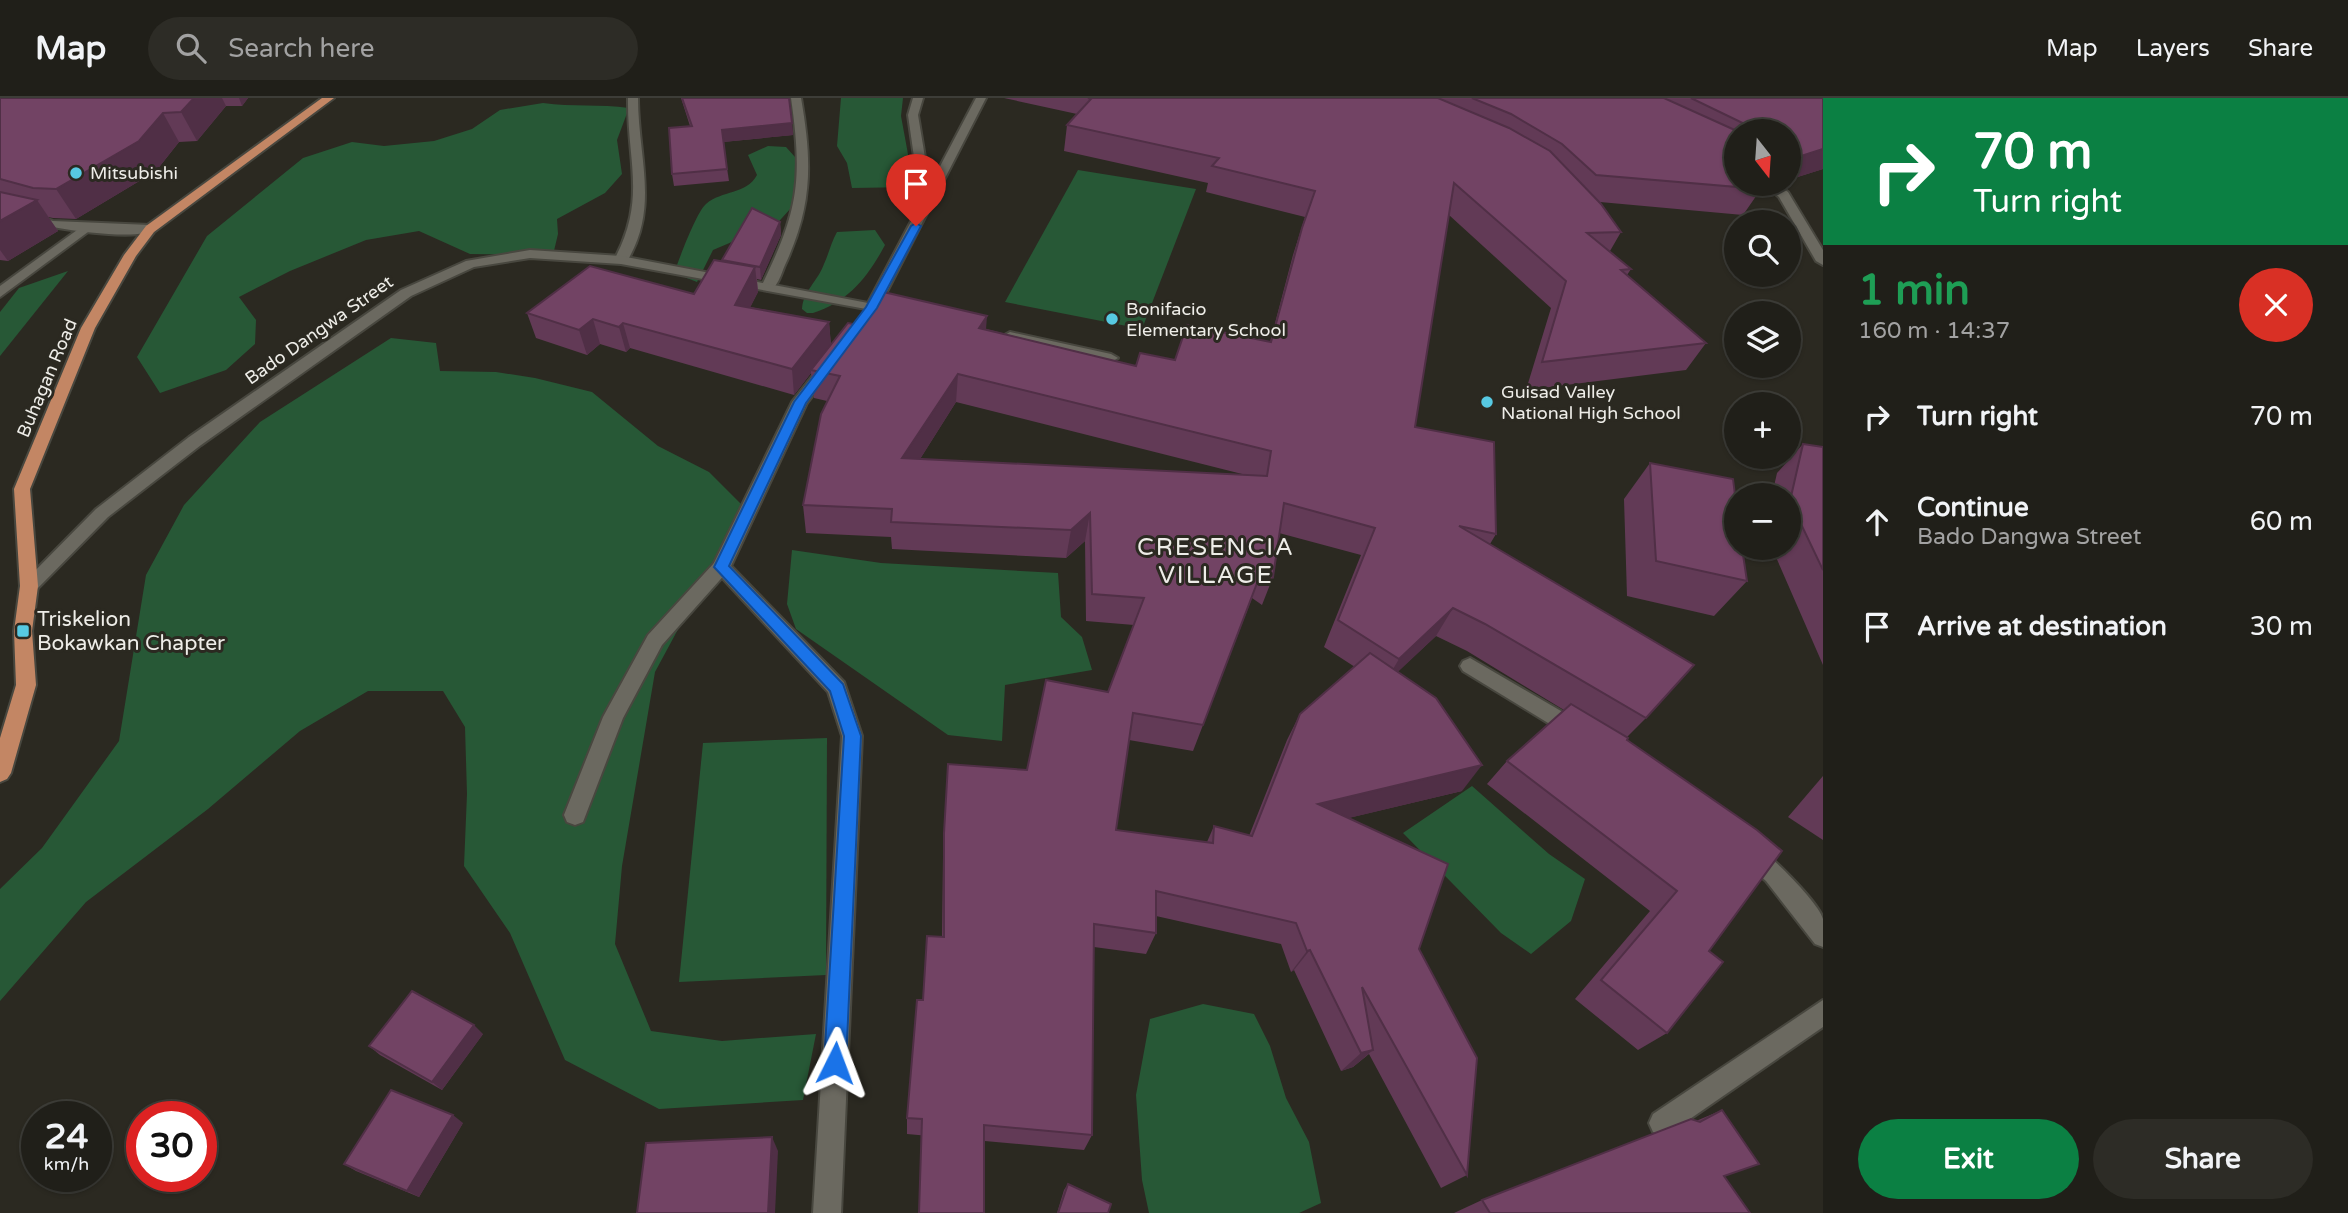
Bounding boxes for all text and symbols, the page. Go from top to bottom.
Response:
search box [148,17,638,80]
text: Map [35,29,106,68]
icon: search [172,29,210,67]
text: Search here [228,33,374,64]
text: Map [2046,34,2098,63]
text: Layers [2136,34,2210,63]
text: Share [2248,34,2313,63]
north arrow [1724,119,1801,196]
map controls [1724,119,1801,560]
text: 70 m [1973,123,2092,182]
icon: right [1858,126,1949,217]
pin [886,154,946,226]
place label: Mitsubishi [90,162,178,184]
marker: Mitsubishi [68,165,84,181]
icon: arrive [897,165,935,203]
text: Turn right [1973,183,2122,221]
button: search [1724,210,1801,287]
text: 1 min [1858,265,1970,316]
button: close [2239,268,2313,342]
street label: Bado Dangwa Street [241,271,397,389]
place label: Bonifacio Elementary School [1126,298,1286,341]
button: layers [1724,301,1801,378]
marker: Bonifacio Elementary School [1104,311,1120,327]
street label: Buhagan Road [12,315,82,441]
text: 160 m · 14:37 [1858,317,2010,345]
place label: Guisad Valley National High School [1501,381,1681,424]
button: + [1724,392,1801,469]
marker: Guisad Valley National High School [1479,394,1495,410]
icon: right [1858,398,1896,436]
text: Turn right [1917,401,2038,432]
text: 70 m [2250,401,2313,432]
button: − [1724,483,1801,560]
text: Continue [1917,492,2029,523]
icon: ahead [1858,503,1896,541]
text: 60 m [2250,506,2313,537]
text: Bado Dangwa Street [1917,523,2142,551]
district label: CRESENCIA VILLAGE [1137,533,1295,590]
place label: Triskelion Bokawkan Chapter [37,607,225,656]
icon: arrive [1858,608,1896,646]
text: Arrive at destination [1917,611,2167,642]
text: 30 m [2250,611,2313,642]
marker: Triskelion Bokawkan Chapter [15,623,31,639]
position arrow [798,1026,872,1100]
speed limit sign: 30 [126,1101,217,1192]
text: 24 [45,1116,88,1158]
button: Exit [1858,1119,2079,1199]
button: Share [2093,1119,2313,1199]
text: km/h [44,1153,89,1175]

